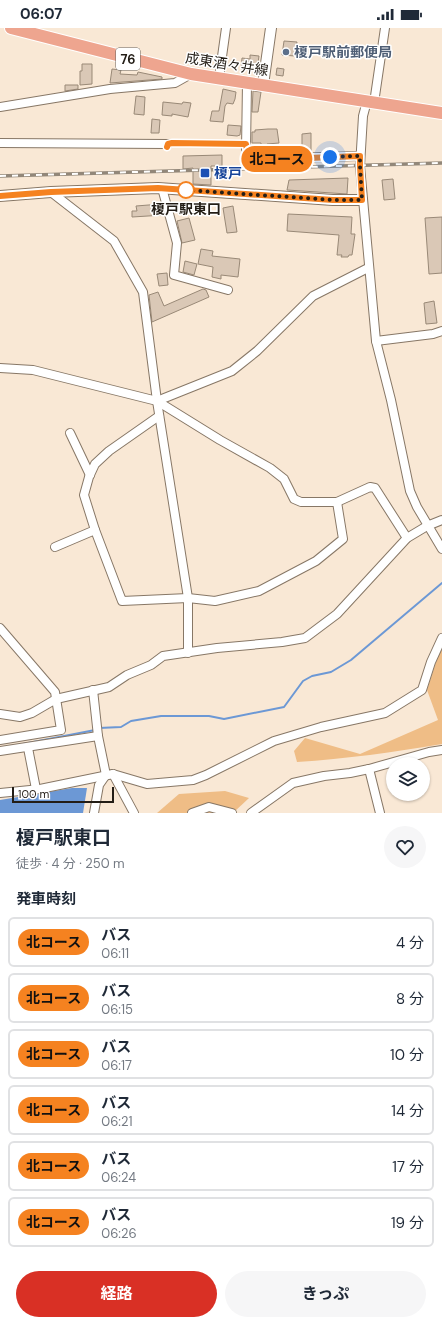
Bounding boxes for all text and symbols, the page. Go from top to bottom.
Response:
text: 06:07 [20,4,62,24]
place label: 榎戸駅前郵便局 [294,43,392,61]
marker: 榎戸駅前郵便局 [281,47,291,57]
road number: 76 [116,48,140,70]
street label: 成東酒々井線 [184,49,270,79]
line badge: 北コース [249,146,305,172]
your location [320,147,340,167]
text: 北コース [249,150,305,168]
place label: 榎戸 [214,164,242,182]
marker: 榎戸 [199,167,211,179]
marker: 榎戸駅東口 [177,181,195,199]
place label: 榎戸駅東口 [151,200,221,218]
map controls [386,757,430,801]
button: layers [386,757,430,801]
scale bar [12,785,114,804]
text: 100 m [18,787,49,801]
text: 榎戸駅東口 [16,825,111,850]
button: heart [384,826,426,868]
text: 徒歩 · 4 分 · 250 m [16,855,125,872]
text: 発車時刻 [16,889,76,909]
text: バス [101,925,131,945]
text: 北コース [26,933,81,951]
text: 4 分 [396,933,424,953]
text: 06:11 [101,945,129,962]
text: バス [101,981,131,1001]
text: 北コース [26,989,81,1007]
text: 8 分 [396,989,424,1009]
text: 06:15 [101,1001,133,1018]
text: バス [101,1037,131,1057]
text: 北コース [26,1045,81,1063]
text: 10 分 [390,1045,424,1065]
text: 06:17 [101,1057,132,1074]
text: バス [101,1093,131,1113]
text: 北コース [26,1101,81,1119]
text: 14 分 [391,1101,424,1121]
text: 06:21 [101,1113,133,1130]
text: バス [101,1149,131,1169]
text: 北コース [26,1157,81,1175]
text: 17 分 [392,1157,424,1177]
text: 06:24 [101,1169,136,1186]
text: バス [101,1205,131,1225]
text: 北コース [26,1213,81,1231]
text: 19 分 [391,1213,424,1233]
text: 06:26 [101,1225,137,1242]
button: 経路 [16,1271,217,1317]
button: きっぷ [225,1271,426,1317]

